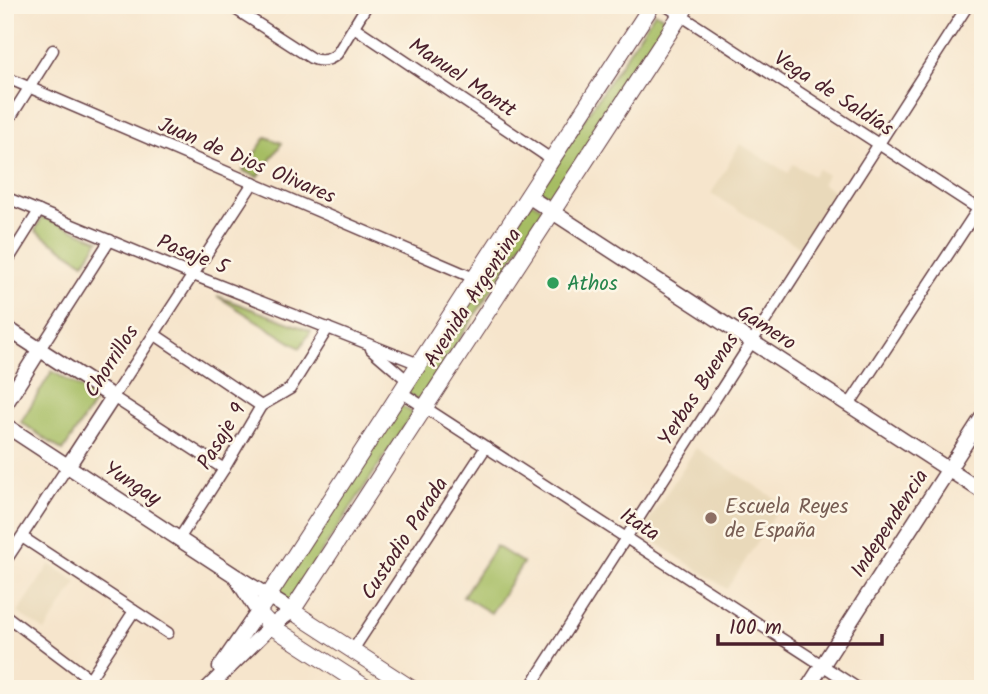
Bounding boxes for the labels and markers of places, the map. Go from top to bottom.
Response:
place label: Athos [567,268,618,301]
marker: Athos [545,275,561,291]
place label: Escuela Reyes de España [725,491,849,548]
marker: Escuela Reyes de España [703,510,719,526]

